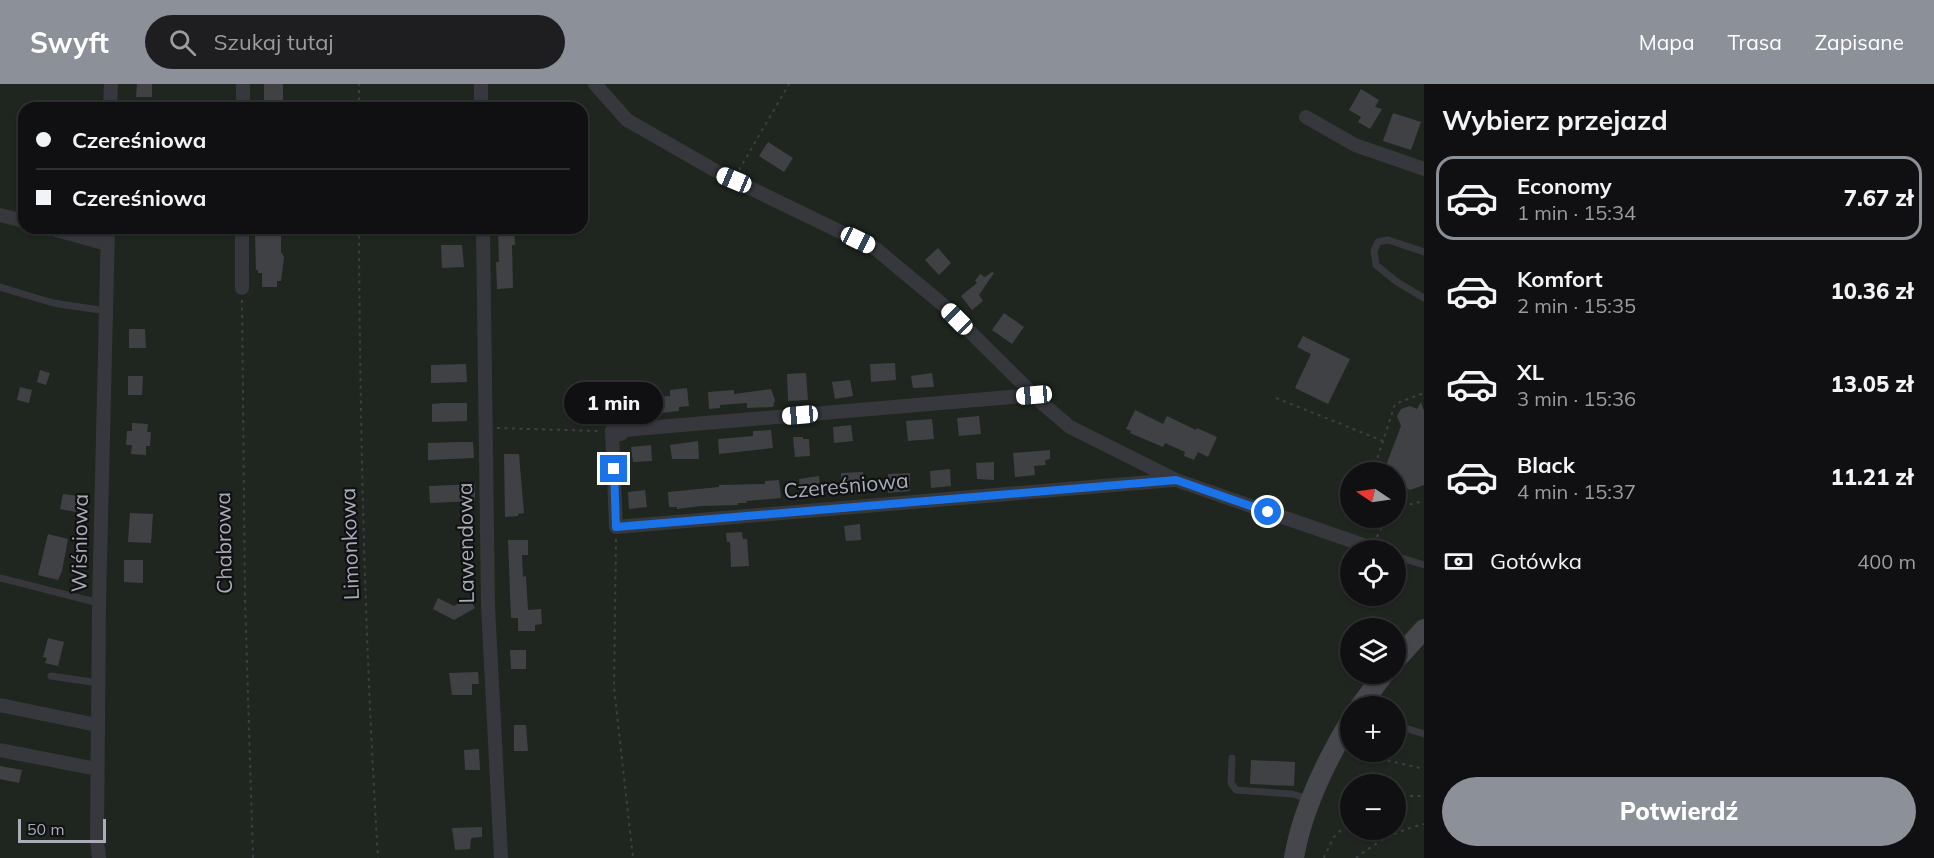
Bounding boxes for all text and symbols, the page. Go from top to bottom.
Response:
search box [145,15,565,69]
text: Swyft [30,25,109,60]
icon: search [166,26,199,59]
text: Szukaj tutaj [214,28,334,56]
text: Mapa [1639,29,1695,55]
text: Trasa [1728,29,1782,55]
text: Zapisane [1815,29,1904,55]
text: Wybierz przejazd [1442,103,1668,137]
text: Czereśniowa [72,126,206,154]
car [714,165,754,195]
icon: car [1445,171,1499,225]
text: Economy [1517,172,1612,200]
text: Czereśniowa [72,184,206,212]
text: 7.67 zł [1844,184,1913,212]
text: 1 min · 15:34 [1517,200,1636,225]
car [838,224,878,256]
icon: car [1445,264,1499,318]
text: Komfort [1517,265,1603,293]
text: 10.36 zł [1831,277,1913,305]
text: 2 min · 15:35 [1517,293,1636,318]
car [938,300,976,338]
icon: car [1445,357,1499,411]
text: XL [1517,358,1544,386]
text: 13.05 zł [1831,370,1913,398]
callout: 1 min [564,382,664,424]
car [1015,384,1053,406]
text: 3 min · 15:36 [1517,386,1636,411]
text: 1 min [587,390,640,415]
car [781,404,819,426]
icon: car [1445,450,1499,504]
text: Black [1517,451,1575,479]
route end [600,455,627,482]
north arrow [1340,462,1406,528]
map controls [1340,462,1406,840]
text: 11.21 zł [1831,463,1913,491]
street label: Czereśniowa [782,467,909,503]
text: 4 min · 15:37 [1517,479,1636,504]
street label: Lawendowa [451,482,479,604]
street label: Limonkowa [334,488,364,601]
street label: Chabrowa [209,492,237,594]
street label: Wiśniowa [65,493,93,592]
route start [1254,498,1281,525]
button: locate [1340,540,1406,606]
icon: cash [1442,545,1475,578]
text: Gotówka [1490,547,1582,575]
text: 400 m [1857,549,1916,574]
button: layers [1340,618,1406,684]
button: + [1340,696,1406,762]
button: − [1340,774,1406,840]
button: Potwierdź [1442,777,1916,846]
scale bar [18,816,106,844]
text: 50 m [27,819,64,839]

